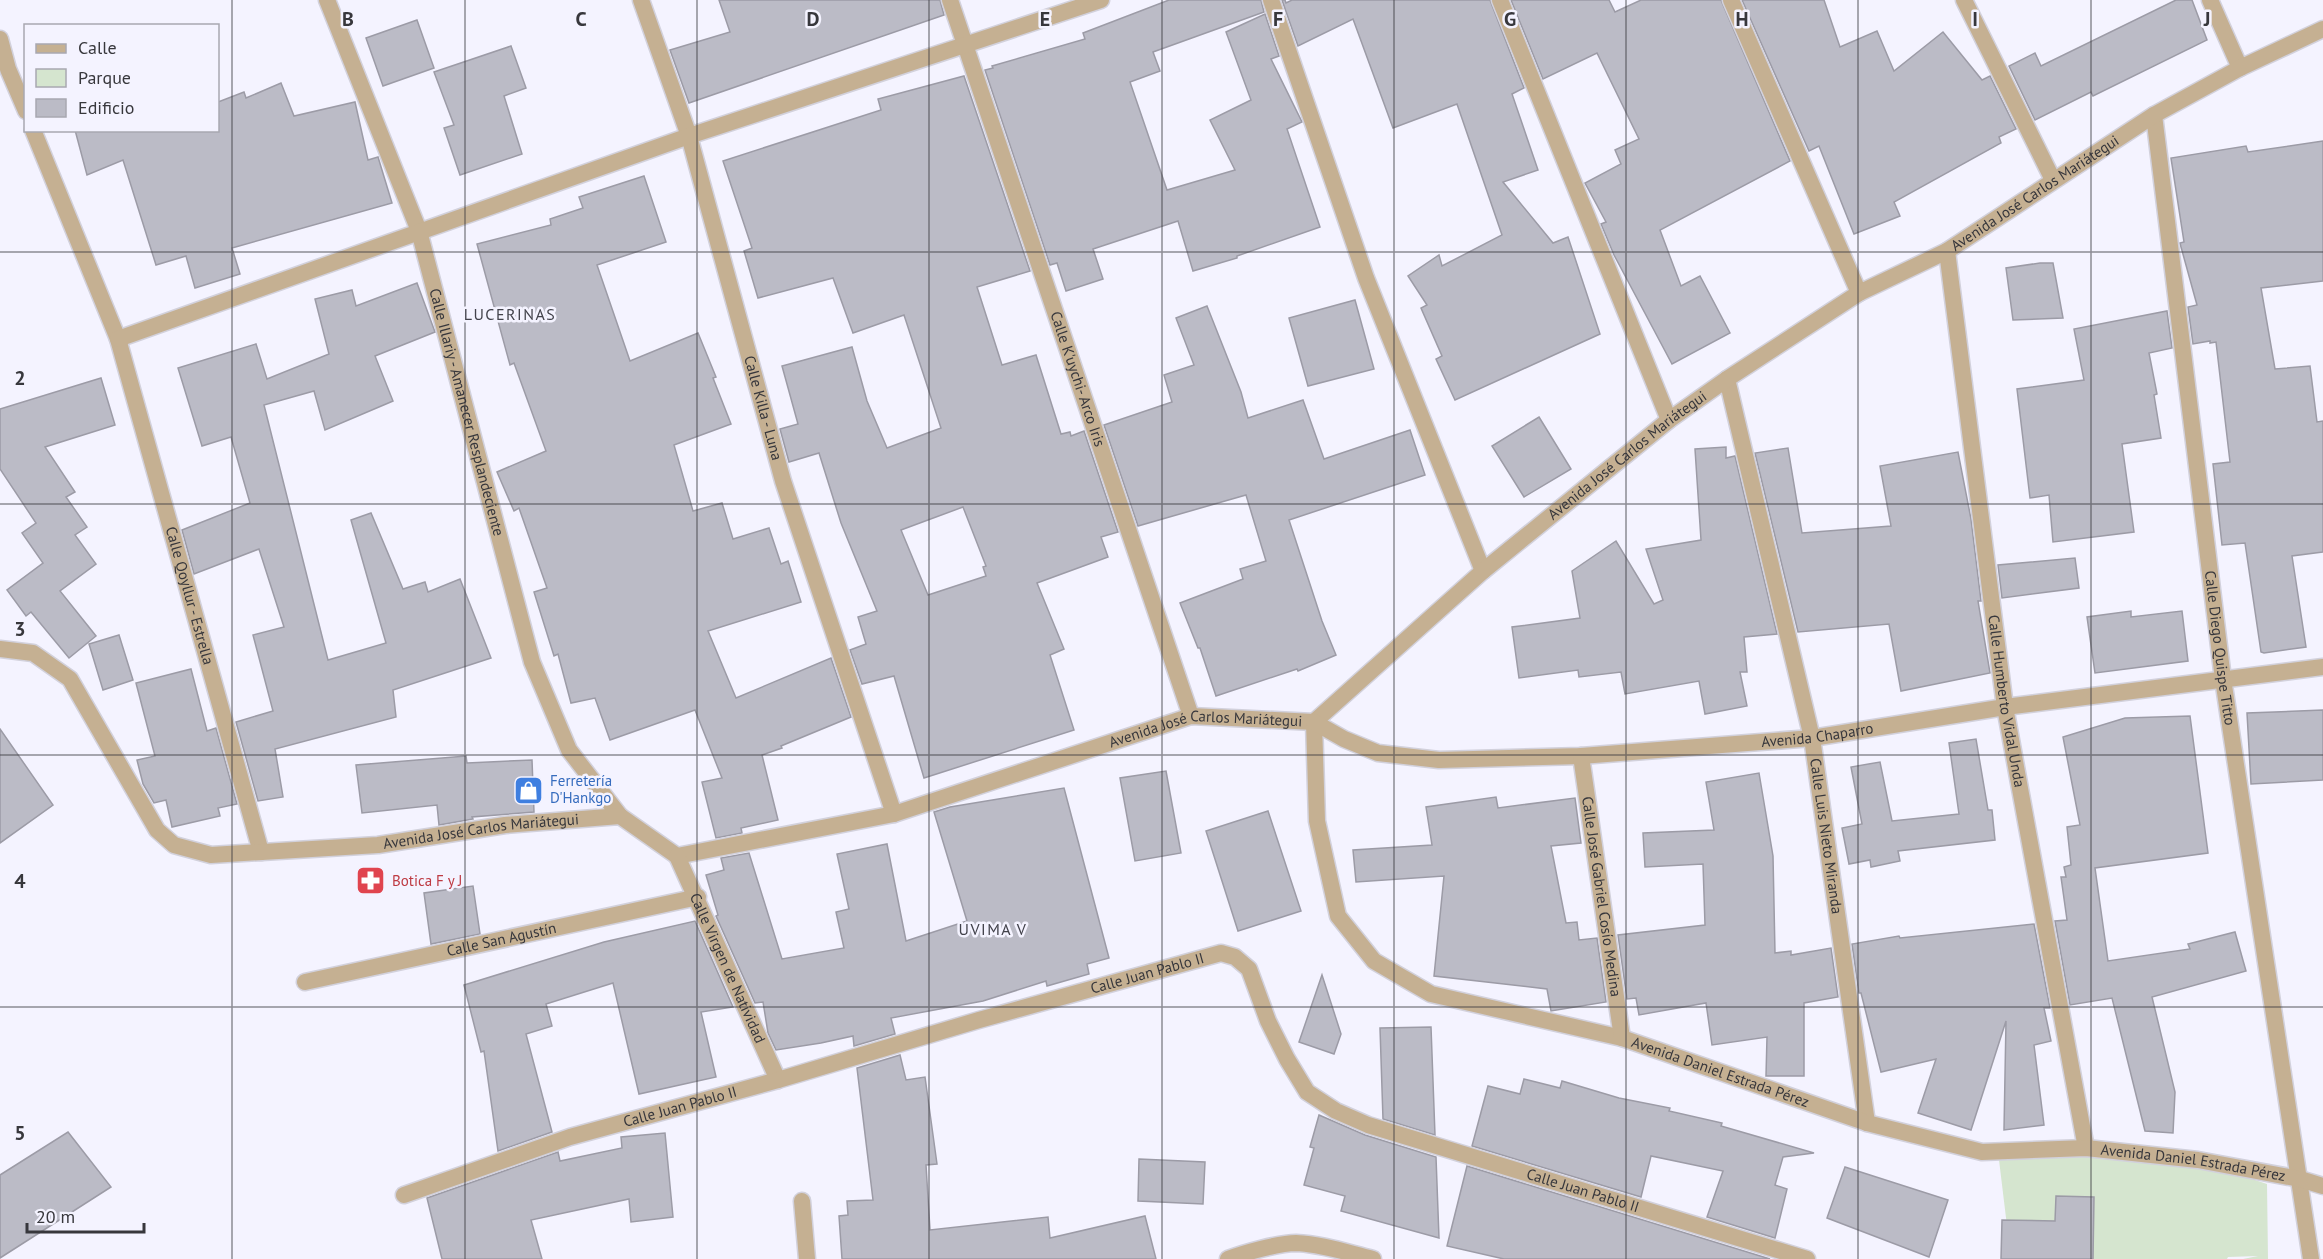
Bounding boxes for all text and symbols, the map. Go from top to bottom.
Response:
text: B [342,6,354,32]
text: C [575,6,587,32]
text: D [807,6,820,32]
text: E [1040,6,1050,32]
text: F [1273,6,1283,32]
text: G [1504,6,1516,32]
text: H [1735,6,1749,32]
text: I [1972,6,1978,32]
text: J [2203,6,2210,32]
legend [24,24,219,132]
text: Calle [78,36,117,59]
text: Parque [78,66,131,89]
text: Edificio [78,96,134,119]
street label: Avenida José Carlos Mariátegui [1947,131,2122,255]
street label: Calle Illariy - Amanecer Resplandeciente [425,286,509,538]
district label: LUCERINAS [464,304,556,324]
street label: Calle K'uychi- Arco Iris [1046,309,1110,449]
street label: Calle Killa - Luna [740,353,787,462]
text: 2 [14,365,26,391]
street label: Avenida José Carlos Mariátegui [1544,386,1710,524]
street label: Calle Qoyllur - Estrella [162,524,218,667]
street label: Calle Diego Quispe Titto [2201,569,2240,727]
street label: Calle Humberto Vidal Unda [1984,614,2030,789]
text: 3 [14,616,26,642]
street label: Avenida José Carlos Mariátegui [1106,706,1303,752]
street label: Avenida Chaparro [1761,718,1875,751]
street label: Calle Luis Nieto Miranda [1806,757,1847,915]
place label: Ferretería D'Hankgo [550,771,612,807]
shop icon: Ferretería D'Hankgo [513,774,545,806]
street label: Calle José Gabriel Cosío Medina [1578,795,1626,998]
street label: Avenida José Carlos Mariátegui [382,809,580,853]
pharmacy icon: Botica F y J [355,865,387,897]
text: 4 [14,868,26,894]
place label: Botica F y J [392,871,463,890]
street label: Calle Virgen de Natividad [686,890,770,1046]
street label: Calle San Agustín [445,918,558,960]
district label: UVIMA V [959,919,1027,939]
street label: Calle Juan Pablo II [1088,948,1206,998]
street label: Avenida Daniel Estrada Pérez [1629,1032,1812,1111]
street label: Calle Juan Pablo II [621,1082,739,1131]
text: 5 [14,1120,26,1146]
street label: Avenida Daniel Estrada Pérez [2100,1140,2287,1185]
street label: Calle Juan Pablo II [1524,1164,1642,1216]
scale bar [27,1196,144,1234]
text: 20 m [36,1205,75,1228]

